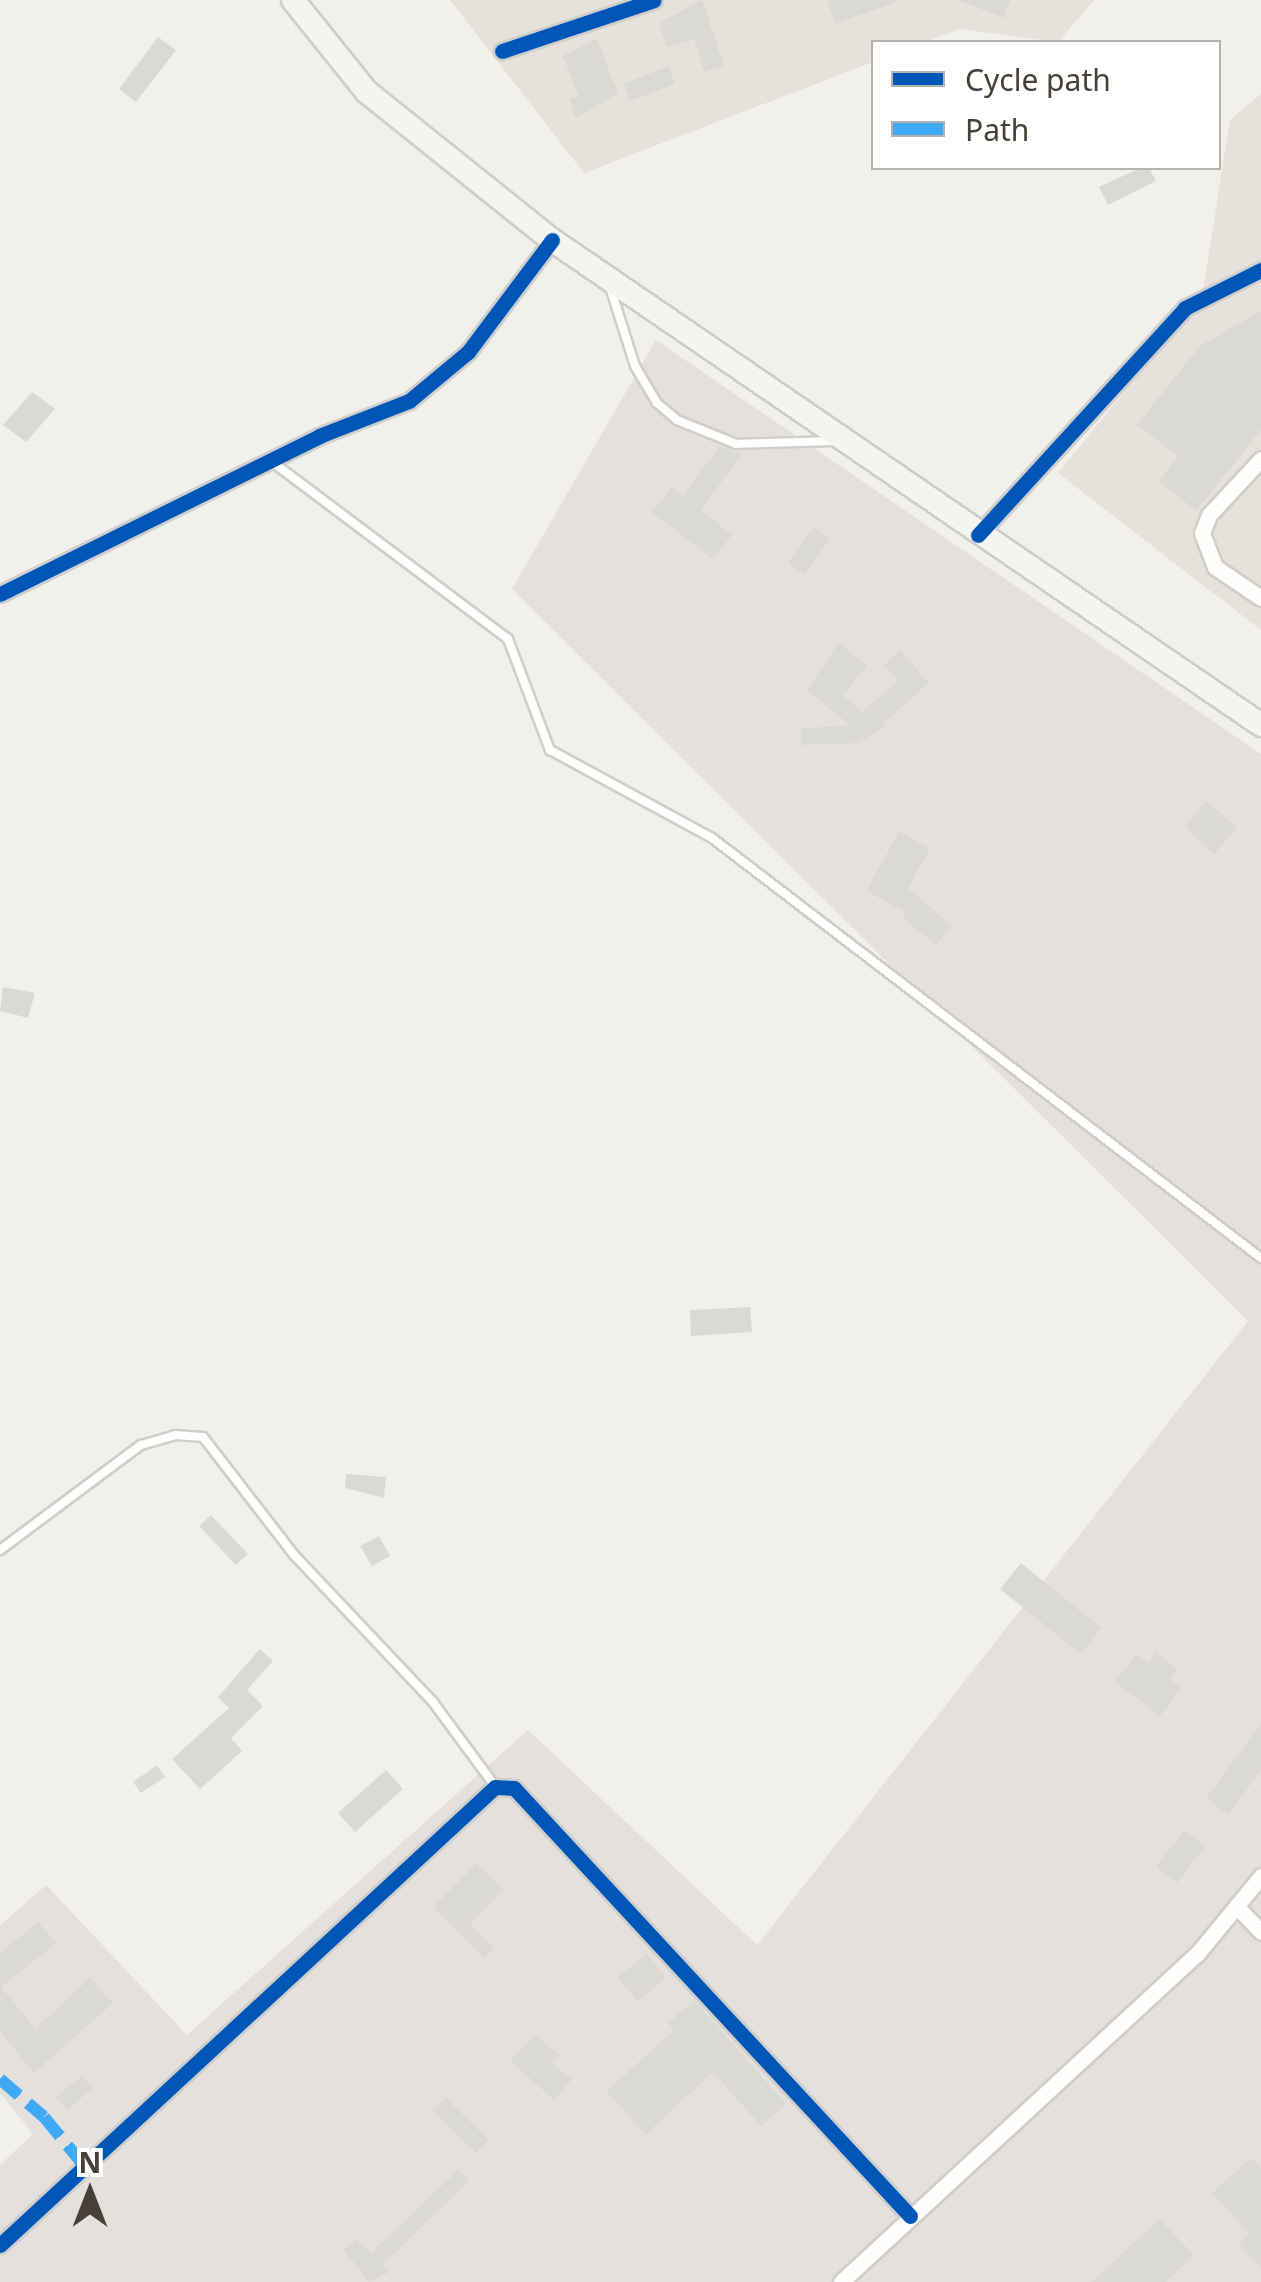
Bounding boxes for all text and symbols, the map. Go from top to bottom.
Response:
legend [871,40,1221,170]
text: Cycle path [965,59,1111,100]
text: Path [965,109,1029,150]
north arrow [40,2142,140,2242]
text: N [79,2143,101,2181]

